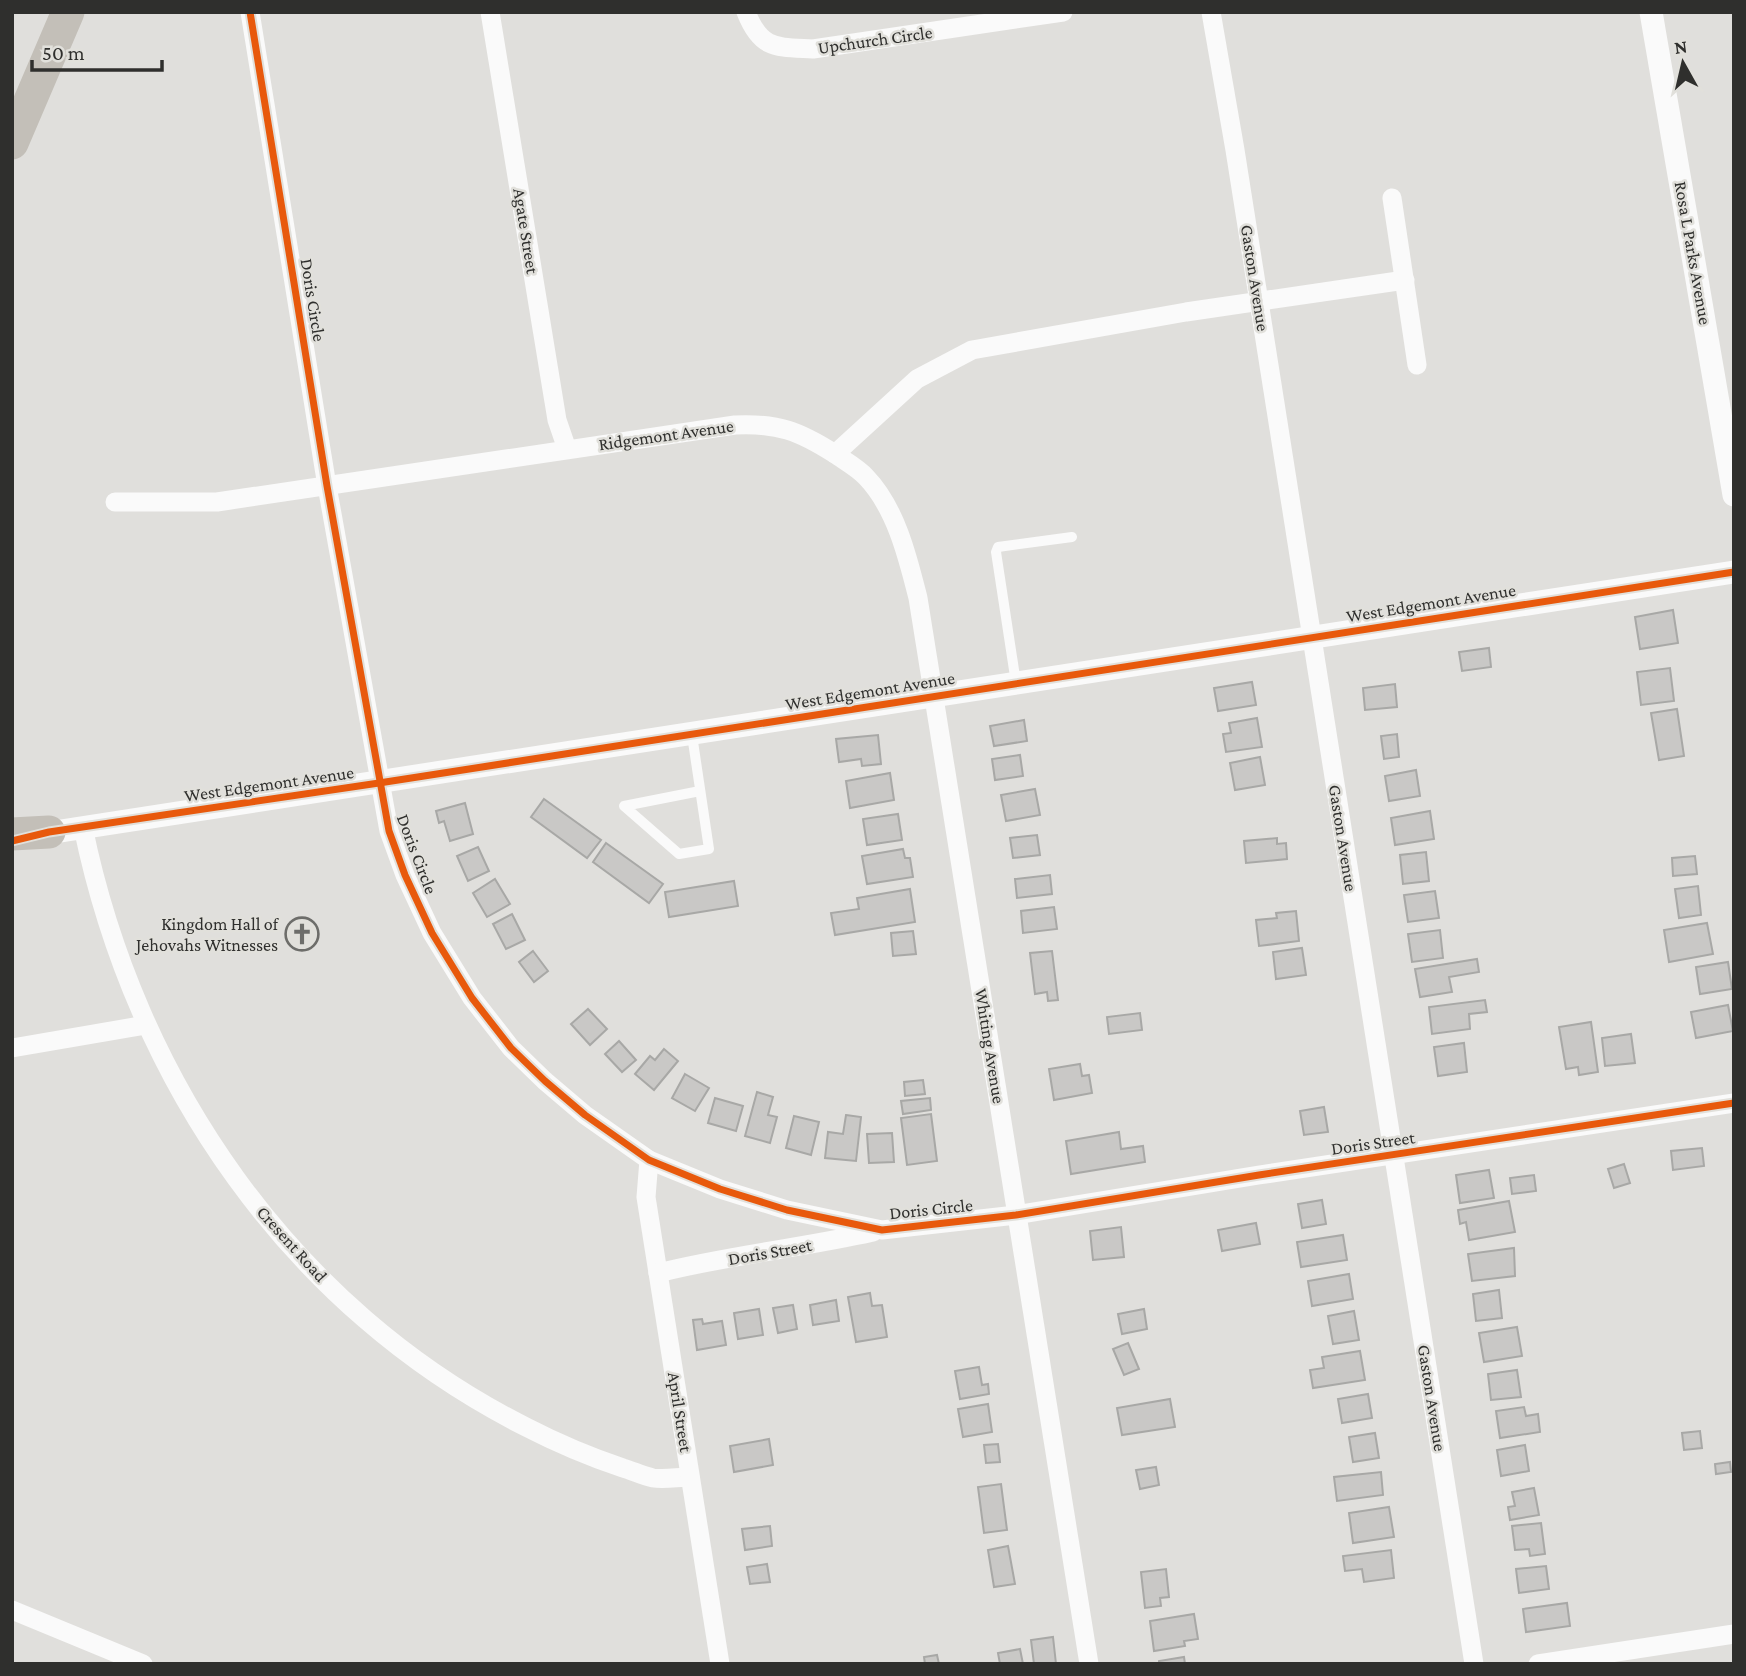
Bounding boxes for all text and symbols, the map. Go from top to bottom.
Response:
street label: Upchurch Circle [816,22,934,58]
scale bar [32,28,161,72]
north arrow [1648,28,1718,98]
text: N [1673,35,1689,58]
text: 50 m [42,41,85,65]
street label: Rosa L Parks Avenue [1671,180,1715,326]
street label: Agate Street [509,187,543,276]
street label: Gaston Avenue [1237,223,1273,333]
street label: Doris Circle [297,257,329,343]
street label: Ridgemont Avenue [597,416,735,454]
street label: West Edgemont Avenue [1345,580,1517,626]
street label: West Edgemont Avenue [784,668,956,714]
street label: West Edgemont Avenue [183,762,355,806]
street label: Gaston Avenue [1325,783,1361,893]
street label: Doris Circle [393,811,441,897]
place label: Kingdom Hall of Jehovahs Witnesses [134,914,280,955]
church icon: Kingdom Hall of Jehovahs Witnesses [283,915,321,953]
street label: Whiting Avenue [971,987,1009,1105]
street label: Doris Street [1330,1127,1417,1159]
street label: Doris Circle [888,1195,974,1223]
street label: Cresent Road [253,1202,332,1286]
street label: Doris Street [727,1235,814,1269]
street label: Gaston Avenue [1414,1343,1450,1453]
street label: April Street [664,1370,696,1455]

